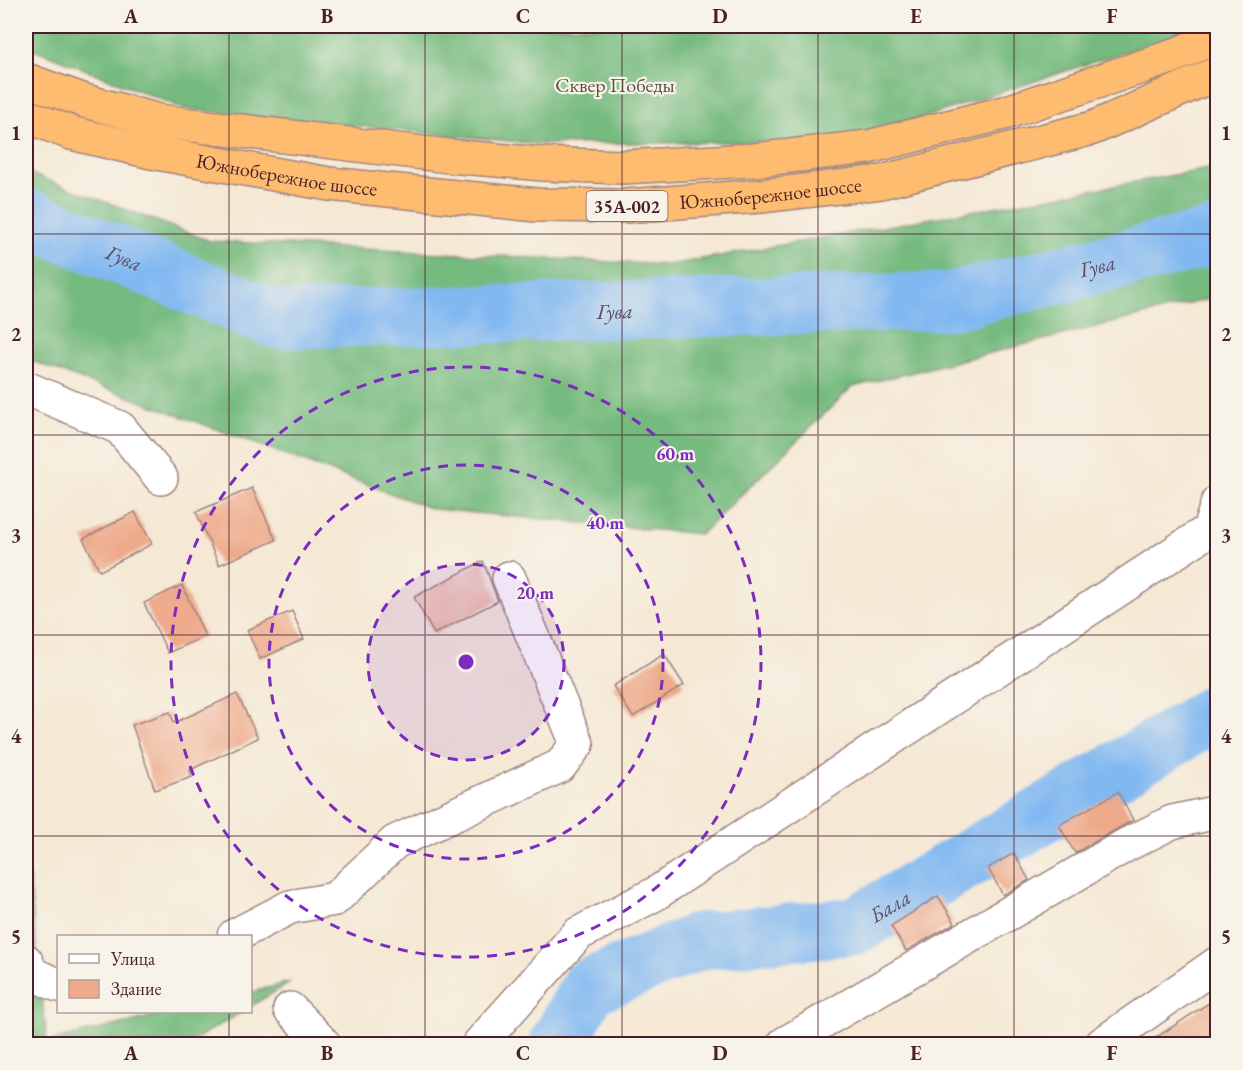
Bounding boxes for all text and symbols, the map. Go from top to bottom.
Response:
text: A [123,3,139,29]
text: B [321,3,333,29]
text: C [516,3,530,29]
text: D [712,3,728,29]
text: E [910,3,922,29]
text: F [1107,3,1118,29]
park label: Сквер Победы [555,72,675,98]
text: 1 [11,120,21,146]
text: 1 [1221,120,1231,146]
street label: Южнобережное шоссе [194,147,379,202]
street label: Южнобережное шоссе [678,171,863,215]
road number: 35А-002 [586,191,668,221]
water label: Гува [101,237,146,277]
water label: Гува [1075,248,1118,283]
water label: Гува [595,296,633,325]
text: 2 [11,321,22,347]
text: 2 [1221,321,1232,347]
text: 60 m [656,442,694,465]
text: 40 m [586,511,624,534]
text: 3 [11,522,21,548]
text: 3 [1221,522,1231,548]
text: 20 m [516,581,554,604]
centre of rings [456,652,476,672]
text: 4 [11,723,22,749]
text: 4 [1221,723,1232,749]
water label: Бала [863,883,915,929]
text: 5 [11,923,21,949]
text: 5 [1221,923,1231,949]
legend [57,935,252,1013]
text: Улица [110,947,156,970]
text: Здание [111,977,161,1000]
text: A [123,1040,139,1066]
text: B [321,1040,333,1066]
text: C [516,1040,530,1066]
text: D [712,1040,728,1066]
text: E [910,1040,922,1066]
text: F [1107,1040,1118,1066]

